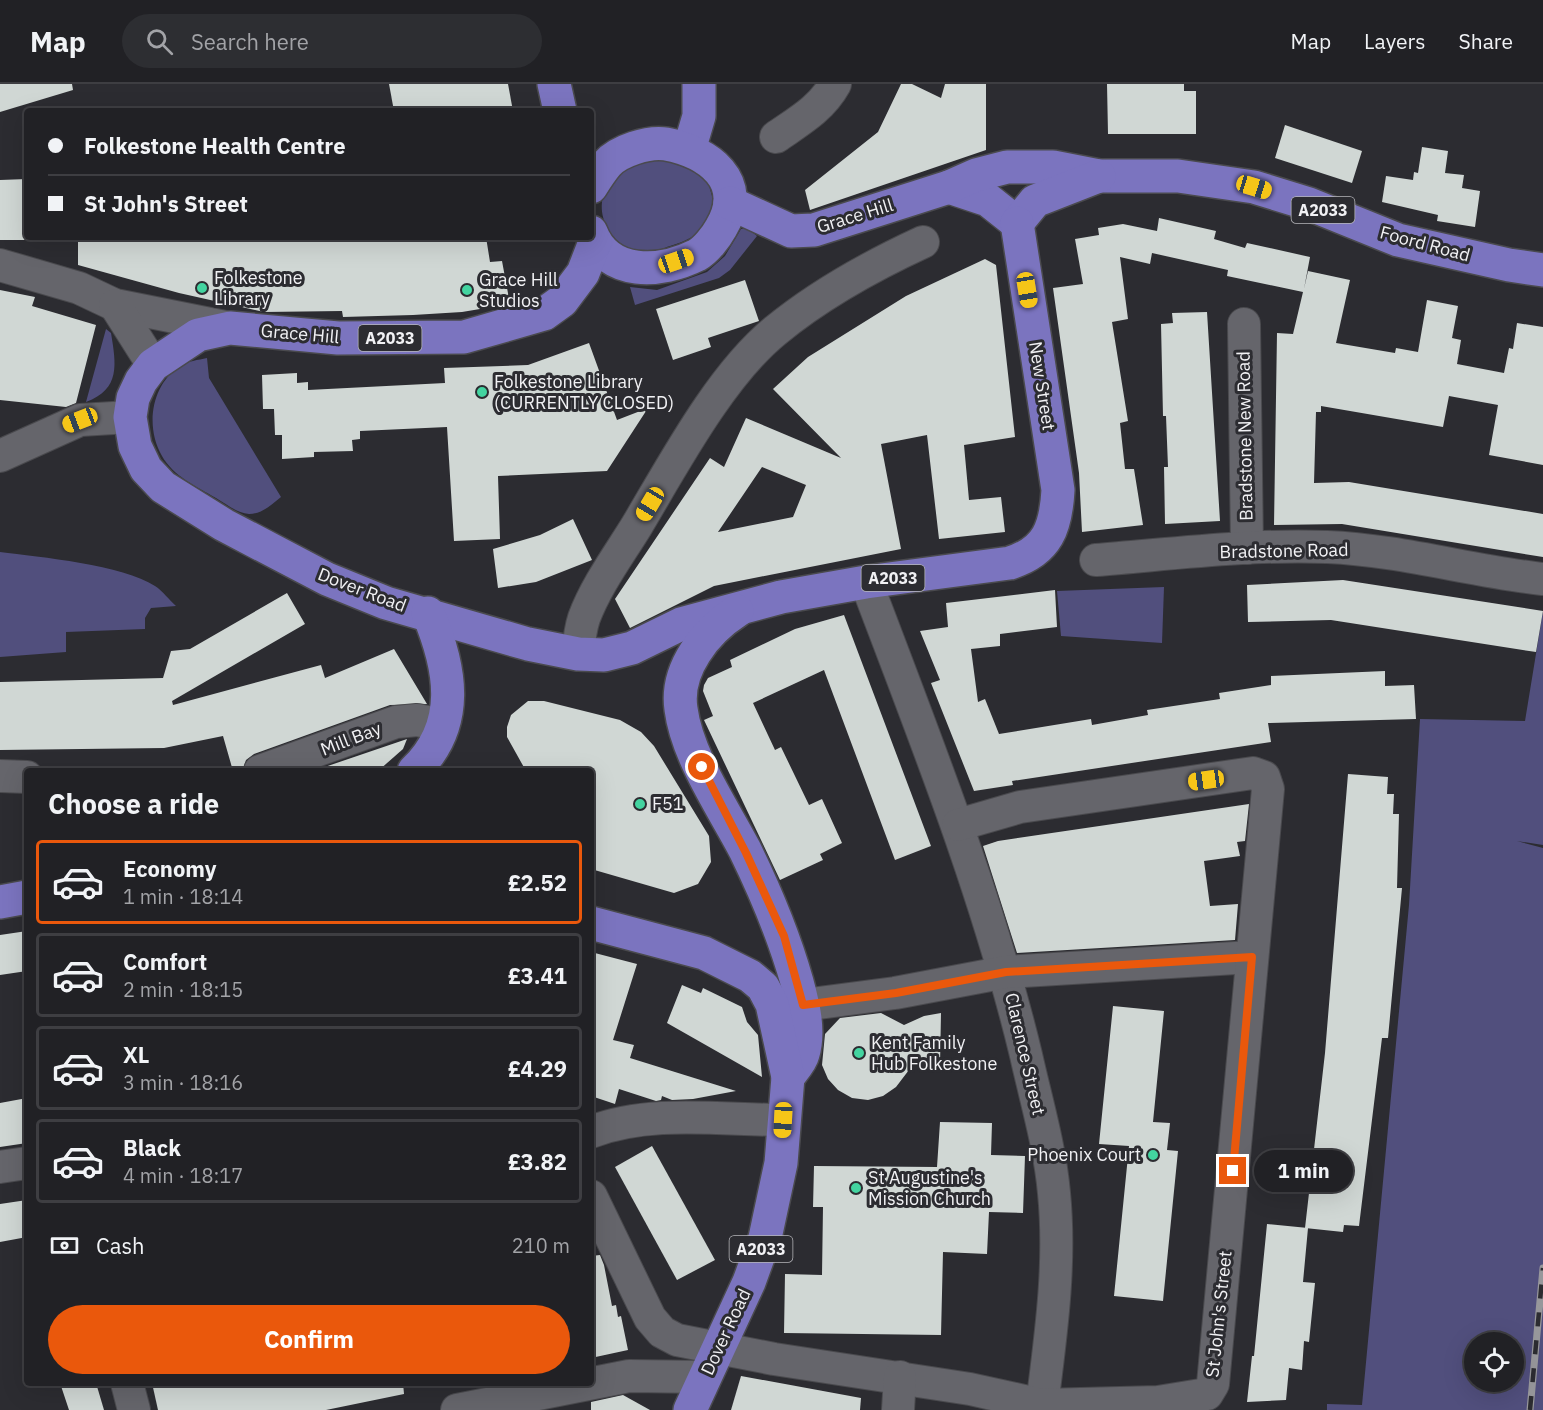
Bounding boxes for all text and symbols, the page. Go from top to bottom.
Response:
search box [122,14,542,68]
text: Map [30,23,86,60]
icon: search [143,25,176,58]
text: Search here [191,27,309,56]
text: Map [1291,27,1331,55]
text: Layers [1364,27,1426,55]
text: Share [1459,27,1513,55]
text: Folkestone Health Centre [84,131,346,160]
car [1234,173,1274,201]
text: St John's Street [84,189,248,218]
street label: Grace Hill [814,193,896,238]
road number: A2033 [1292,197,1354,223]
street label: Foord Road [1378,220,1473,267]
car [656,247,696,275]
place label: Folkestone Library [214,266,303,310]
place label: Grace Hill Studios [479,268,558,312]
car [1015,271,1039,309]
marker: Folkestone Library [195,281,209,295]
marker: Grace Hill Studios [460,283,474,297]
street label: Grace Hill [260,319,340,348]
road number: A2033 [358,325,422,351]
street label: New Street [1024,340,1061,432]
street label: Bradstone New Road [1232,351,1257,521]
place label: Folkestone Library (CURRENTLY CLOSED) [494,370,674,414]
marker: Folkestone Library (CURRENTLY CLOSED) [475,385,489,399]
car [60,405,100,435]
car [633,484,667,524]
street label: Bradstone Road [1219,538,1349,563]
street label: Dover Road [315,562,410,617]
road number: A2033 [862,565,924,591]
street label: Mill Bay [317,716,385,761]
route start [688,753,715,780]
car [1187,769,1225,791]
text: Choose a ride [48,786,219,821]
place label: F51 [652,792,684,815]
marker: F51 [633,797,647,811]
text: Economy [123,854,217,883]
icon: car [51,855,105,909]
text: £2.52 [508,868,567,897]
text: 1 min · 18:14 [123,883,243,910]
text: Comfort [123,947,207,976]
icon: car [51,948,105,1002]
text: £3.41 [508,961,567,990]
text: 2 min · 18:15 [123,976,243,1003]
street label: Clarence Street [1000,991,1051,1117]
place label: Kent Family Hub Folkestone [871,1031,997,1075]
text: XL [123,1040,149,1069]
icon: car [51,1041,105,1095]
marker: Kent Family Hub Folkestone [852,1046,866,1060]
text: £4.29 [508,1054,567,1083]
text: 3 min · 18:16 [123,1069,243,1096]
car [773,1102,793,1138]
text: Black [123,1133,181,1162]
icon: car [51,1134,105,1188]
place label: Phoenix Court [1027,1143,1141,1166]
text: £3.82 [508,1147,567,1176]
marker: Phoenix Court [1146,1148,1160,1162]
callout: 1 min [1254,1150,1353,1192]
route end [1219,1157,1246,1184]
text: 1 min [1277,1157,1330,1184]
text: 4 min · 18:17 [123,1162,243,1189]
place label: St Augustine's Mission Church [868,1166,991,1210]
marker: St Augustine's Mission Church [849,1181,863,1195]
icon: cash [48,1229,81,1262]
text: Cash [96,1231,145,1260]
text: 210 m [512,1232,570,1259]
road number: A2033 [730,1236,792,1262]
street label: St John's Street [1200,1249,1237,1378]
street label: Dover Road [696,1285,756,1379]
button: Confirm [48,1305,570,1374]
map controls [1464,1332,1524,1392]
button: locate [1464,1332,1524,1392]

